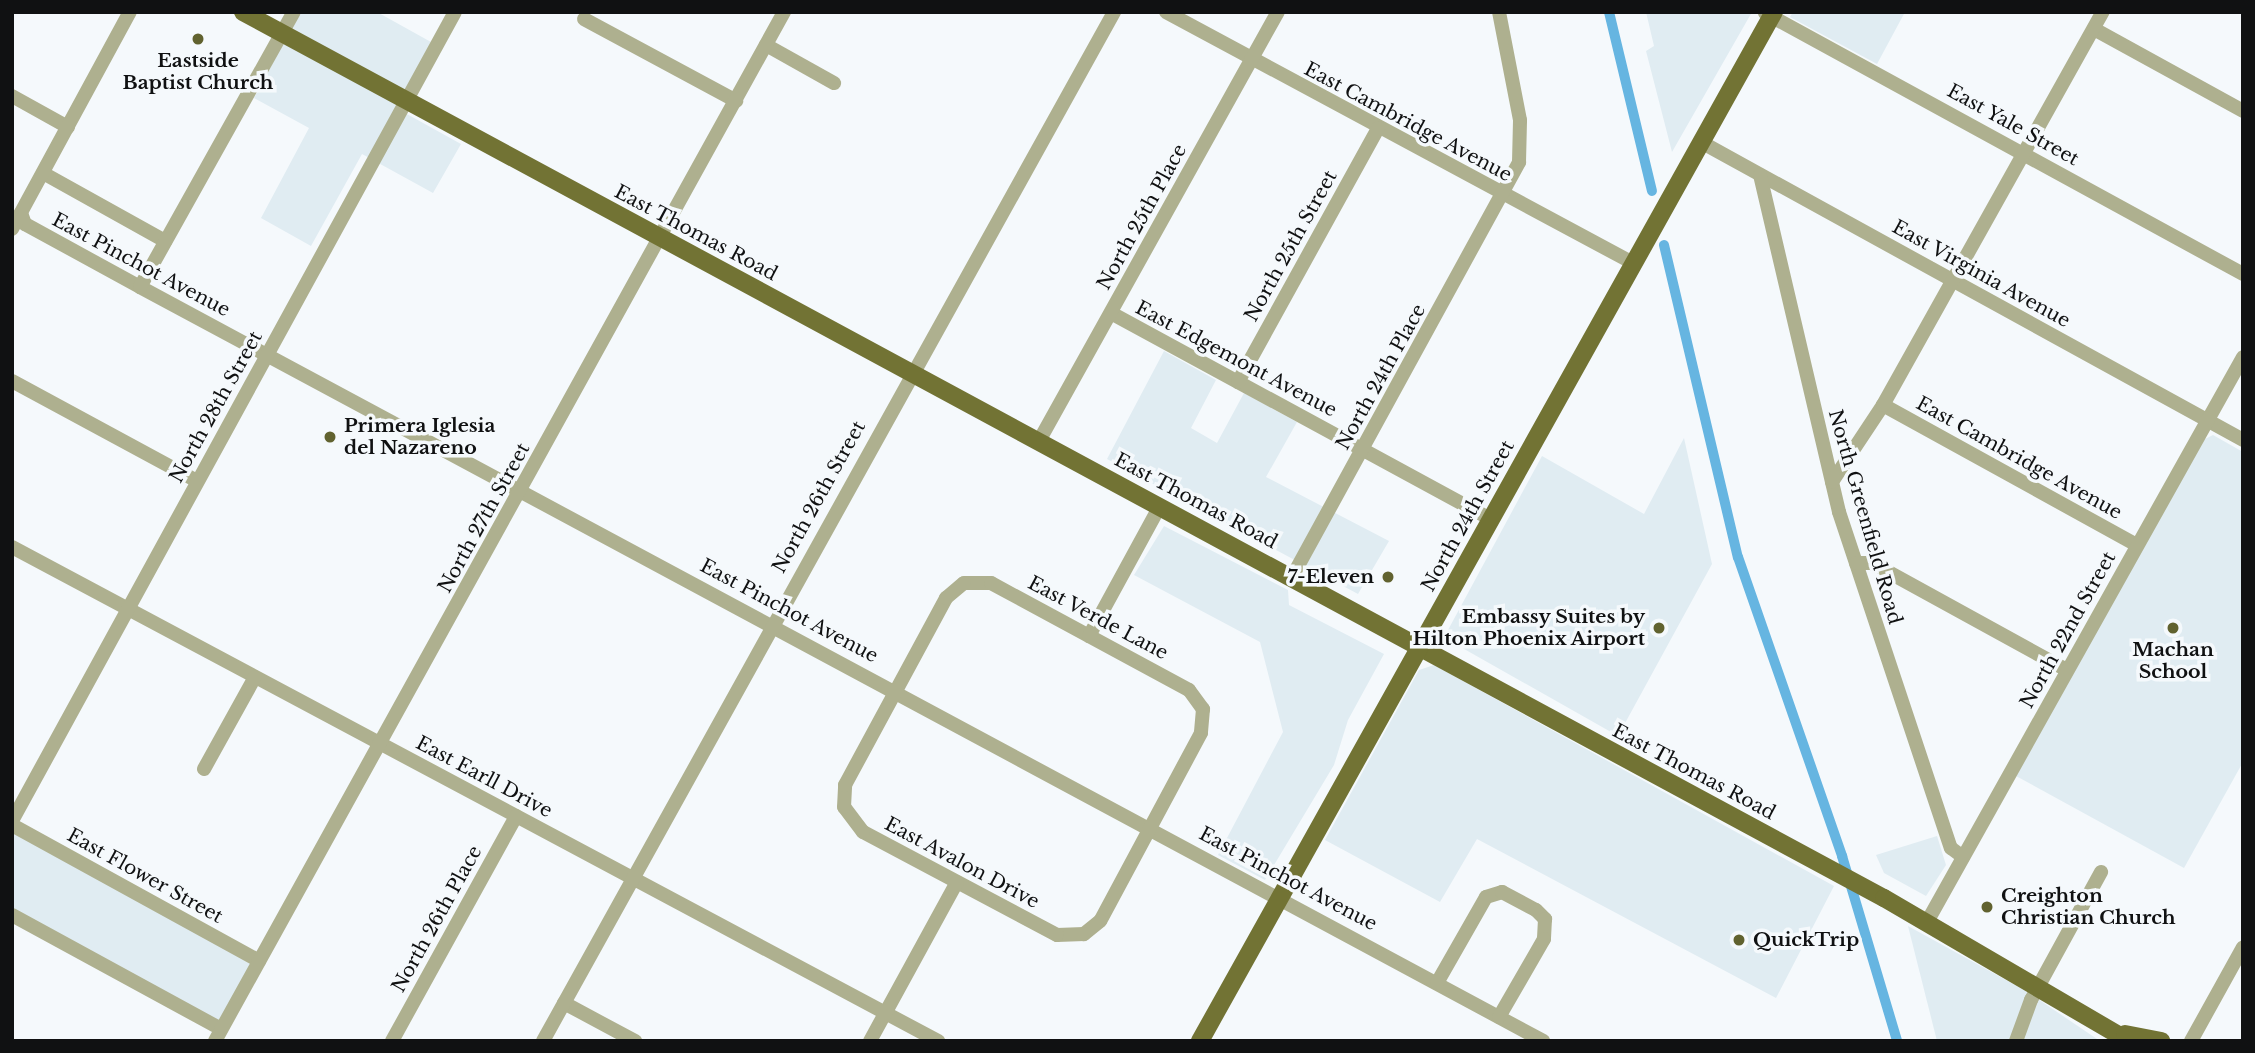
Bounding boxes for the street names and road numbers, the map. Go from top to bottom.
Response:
street label: East Cambridge Avenue [1300,57,1516,187]
street label: East Yale Street [1943,79,2083,171]
street label: North 25th Place [1093,140,1191,294]
street label: North 25th Street [1240,167,1342,325]
street label: East Thomas Road [610,180,782,286]
street label: East Pinchot Avenue [48,208,234,322]
street label: East Virginia Avenue [1887,215,2075,333]
street label: East Edgemont Avenue [1131,296,1341,422]
street label: North 24th Place [1331,300,1431,454]
street label: North 28th Street [165,327,267,487]
street label: East Cambridge Avenue [1912,392,2126,524]
street label: North Greenfield Road [1823,407,1907,627]
street label: North 26th Street [768,417,870,577]
street label: North 24th Street [1417,436,1519,596]
street label: North 27th Street [433,439,535,597]
street label: East Thomas Road [1110,448,1282,554]
street label: North 22nd Street [2015,548,2121,712]
street label: East Pinchot Avenue [696,554,882,668]
street label: East Verde Lane [1024,571,1172,665]
street label: East Thomas Road [1608,719,1780,825]
street label: East Earll Drive [412,731,556,823]
street label: East Avalon Drive [880,812,1044,914]
street label: East Pinchot Avenue [1195,822,1381,936]
street label: East Flower Street [63,824,227,928]
street label: North 26th Place [387,842,487,996]

